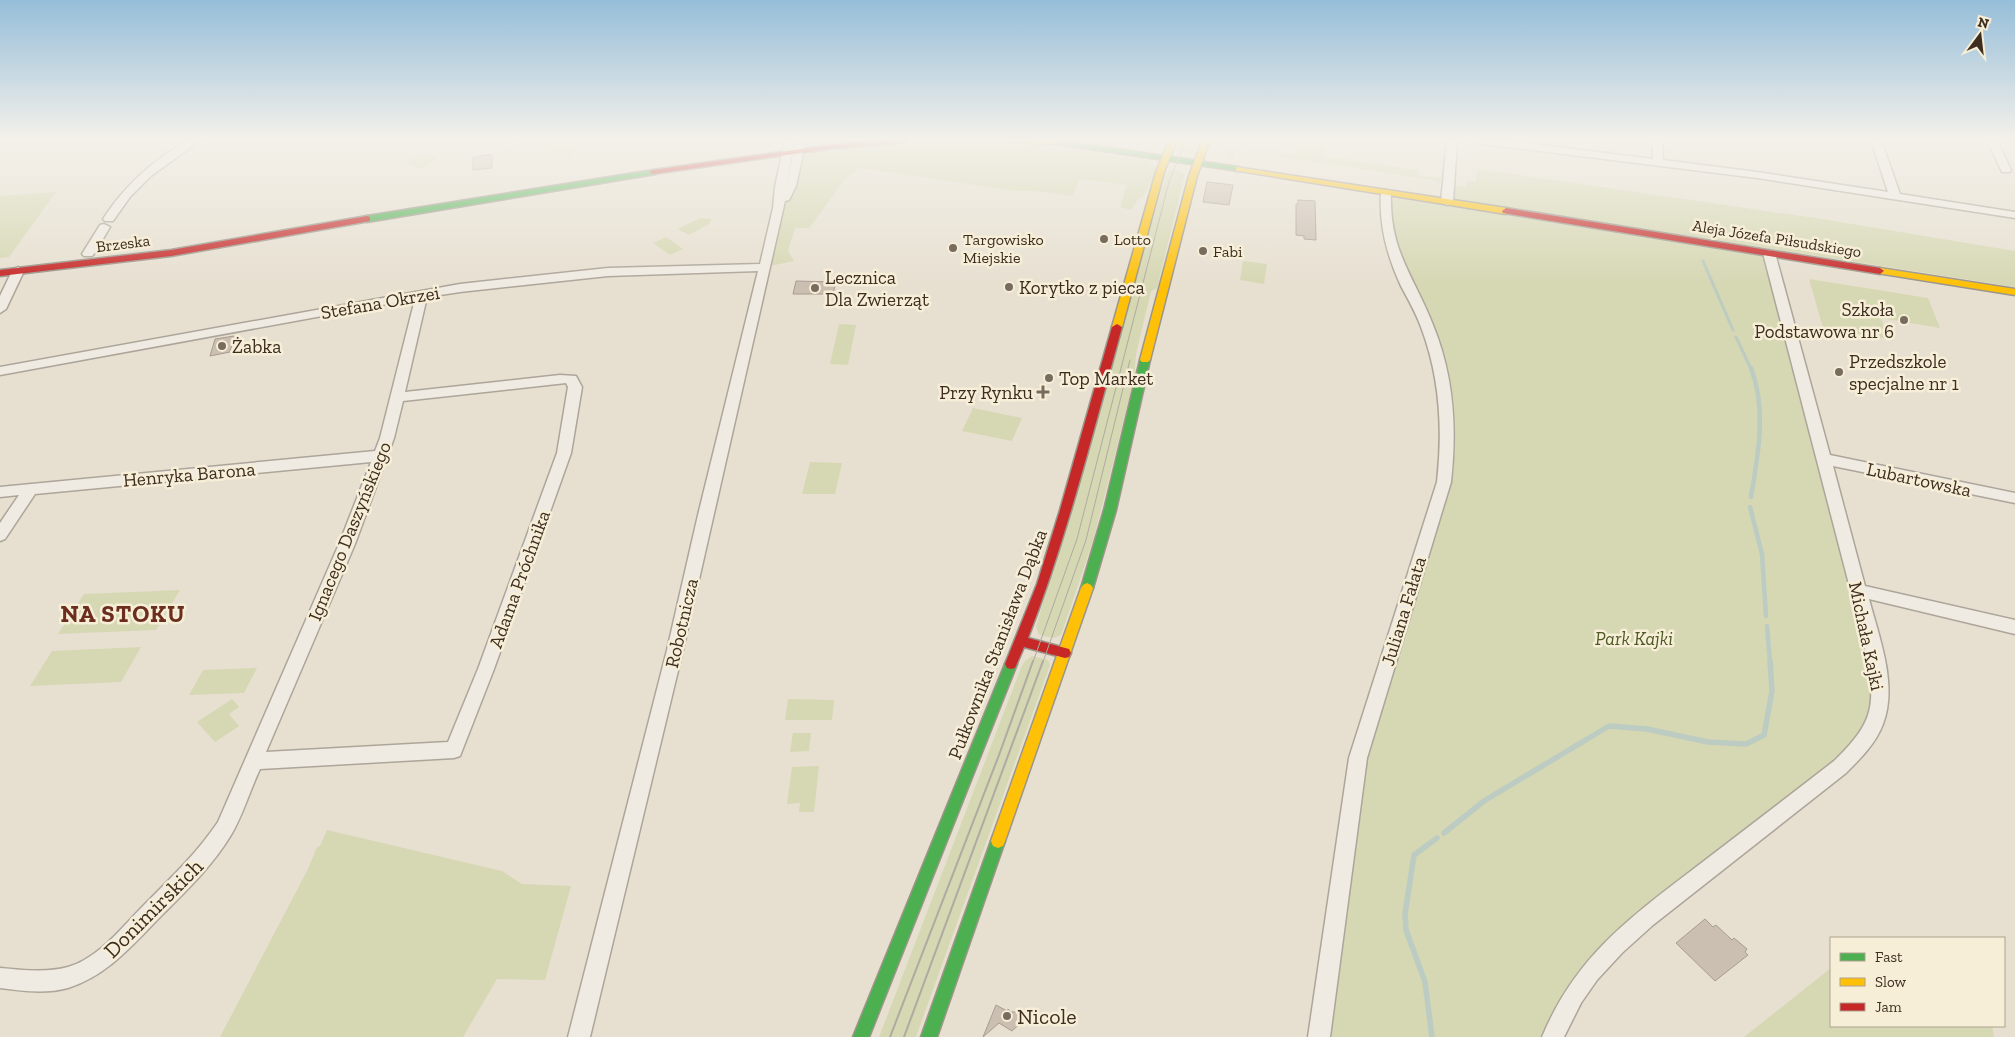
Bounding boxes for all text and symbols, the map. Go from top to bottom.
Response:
north arrow [1955,10,2005,60]
text: N [1976,13,1991,33]
street label: Aleja Józefa Piłsudskiego [1691,216,1863,261]
place label: Targowisko Miejskie [963,230,1044,267]
place label: Lotto [1114,230,1151,249]
street label: Brzeska [95,231,151,256]
marker: Lotto [1098,233,1110,245]
marker: Targowisko Miejskie [947,242,959,254]
place label: Fabi [1213,242,1243,261]
marker: Fabi [1197,245,1209,257]
place label: Lecznica Dla Zwierząt [825,266,929,311]
place label: Korytko z pieca [1019,276,1145,299]
street label: Stefana Okrzei [319,281,441,324]
marker: Korytko z pieca [1003,281,1015,293]
marker: Lecznica Dla Zwierząt [809,282,821,294]
place label: Szkoła Podstawowa nr 6 [1754,298,1894,343]
marker: Szkoła Podstawowa nr 6 [1898,314,1910,326]
place label: Żabka [232,335,281,358]
marker: Żabka [216,340,228,352]
place label: Przedszkole specjalne nr 1 [1849,350,1959,395]
marker: Przedszkole specjalne nr 1 [1833,366,1845,378]
place label: Top Market [1059,367,1153,390]
marker: Top Market [1043,372,1055,384]
place label: Przy Rynku [939,381,1033,404]
marker: Przy Rynku [1037,386,1049,398]
street label: Ignacego Daszyńskiego [303,438,396,624]
street label: Henryka Barona [122,457,256,492]
street label: Lubartowska [1864,457,1973,502]
street label: Adama Próchnika [484,507,555,651]
street label: Pułkownika Stanisława Dąbka [943,526,1052,762]
street label: Juliana Fałata [1376,554,1431,669]
street label: Robotnicza [660,576,703,670]
street label: Michała Kajki [1844,580,1889,693]
district label: NA STOKU [60,599,186,628]
park label: Park Kajki [1595,627,1673,650]
street label: Donimirskich [98,852,209,964]
legend [1830,937,2005,1027]
text: Fast [1875,948,1903,966]
text: Slow [1875,973,1907,991]
text: Jam [1875,998,1902,1016]
place label: Nicole [1017,1003,1077,1030]
marker: Nicole [1001,1010,1013,1022]

